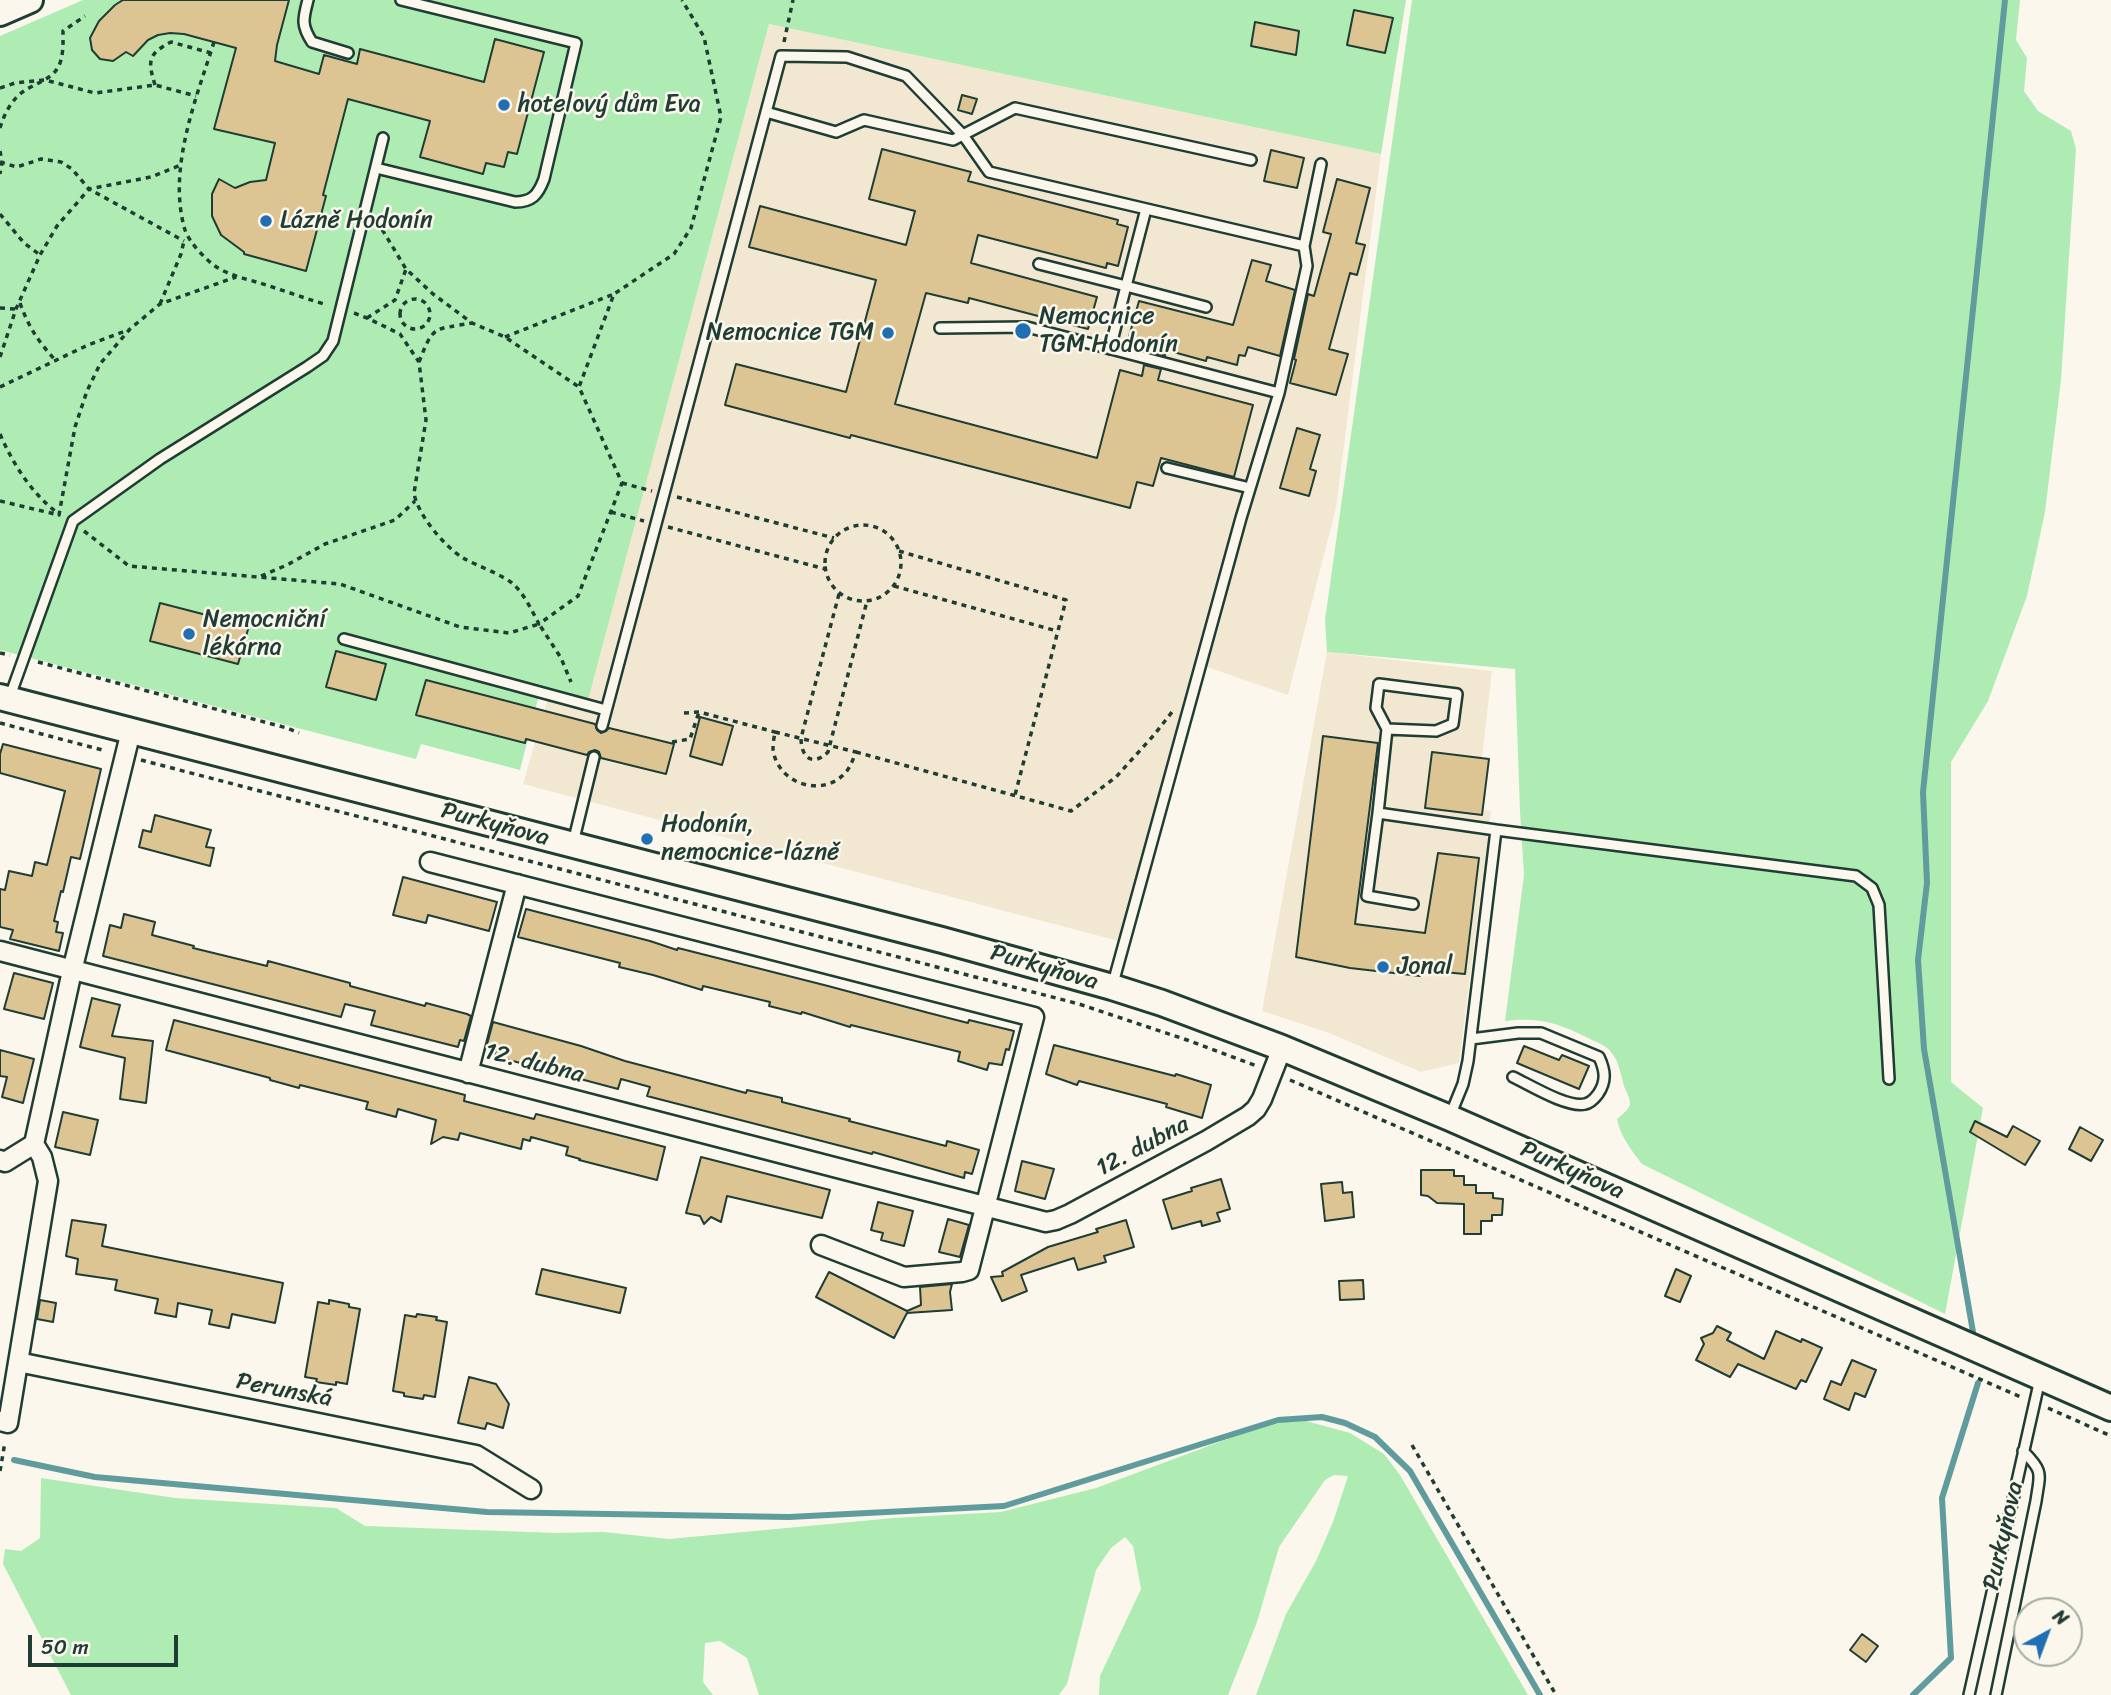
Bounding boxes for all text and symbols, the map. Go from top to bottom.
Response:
place label: hotelový dům Eva [518,91,701,119]
marker: hotelový dům Eva [496,97,512,113]
place label: Lázně Hodonín [280,207,433,235]
marker: Lázně Hodonín [258,213,274,229]
place label: Nemocnice TGM Hodonín [1039,303,1178,359]
place label: Nemocnice TGM [706,319,874,347]
marker: Nemocnice TGM Hodonín [1013,321,1033,341]
marker: Nemocnice TGM [880,325,896,341]
place label: Nemocniční lékárna [203,606,326,662]
marker: Nemocniční lékárna [181,626,197,642]
street label: Purkyňova [438,797,552,853]
place label: Hodonín, nemocnice-lázně [661,811,839,867]
marker: Hodonín, nemocnice-lázně [639,831,655,847]
street label: Purkyňova [987,939,1101,997]
place label: Jonal [1397,953,1452,981]
marker: Jonal [1375,959,1391,975]
street label: 12. dubna [481,1038,587,1090]
street label: 12. dubna [1092,1111,1194,1183]
street label: Purkyňova [1516,1135,1628,1207]
street label: Perunská [234,1368,334,1414]
street label: Purkyňova [1978,1479,2030,1593]
north arrow [2013,1597,2083,1667]
text: N [2045,1601,2077,1634]
scale bar [32,1622,182,1666]
text: 50 m [41,1628,89,1666]

